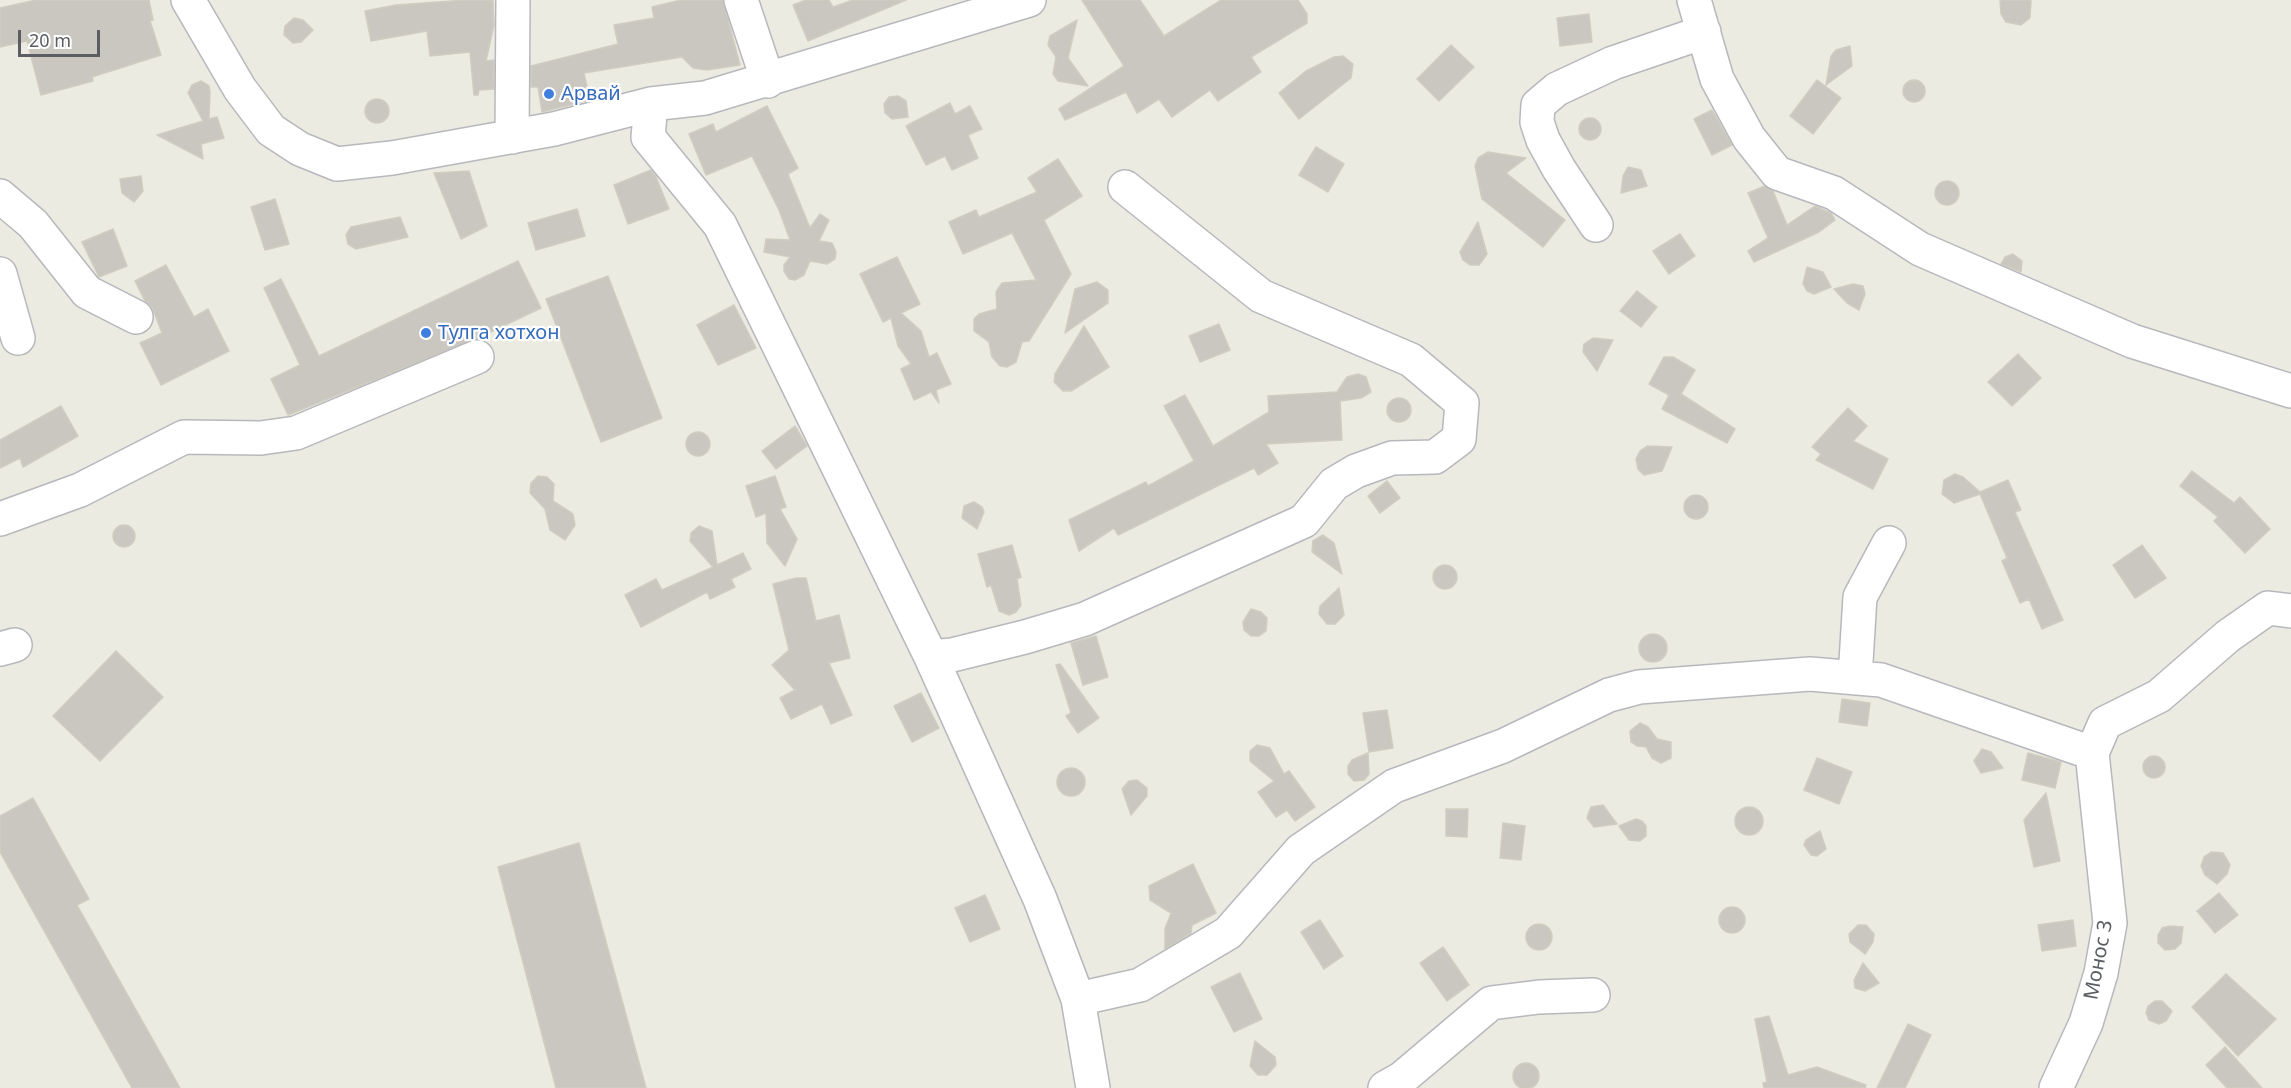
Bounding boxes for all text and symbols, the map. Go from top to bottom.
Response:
scale bar [21,18,104,56]
text: 20 m [29,28,71,52]
place label: Арвай [561,82,621,106]
marker: Арвай [542,87,556,101]
place label: Тулга хотхон [438,321,559,345]
marker: Тулга хотхон [419,326,433,340]
street label: Монос 3 [2080,918,2118,1002]

